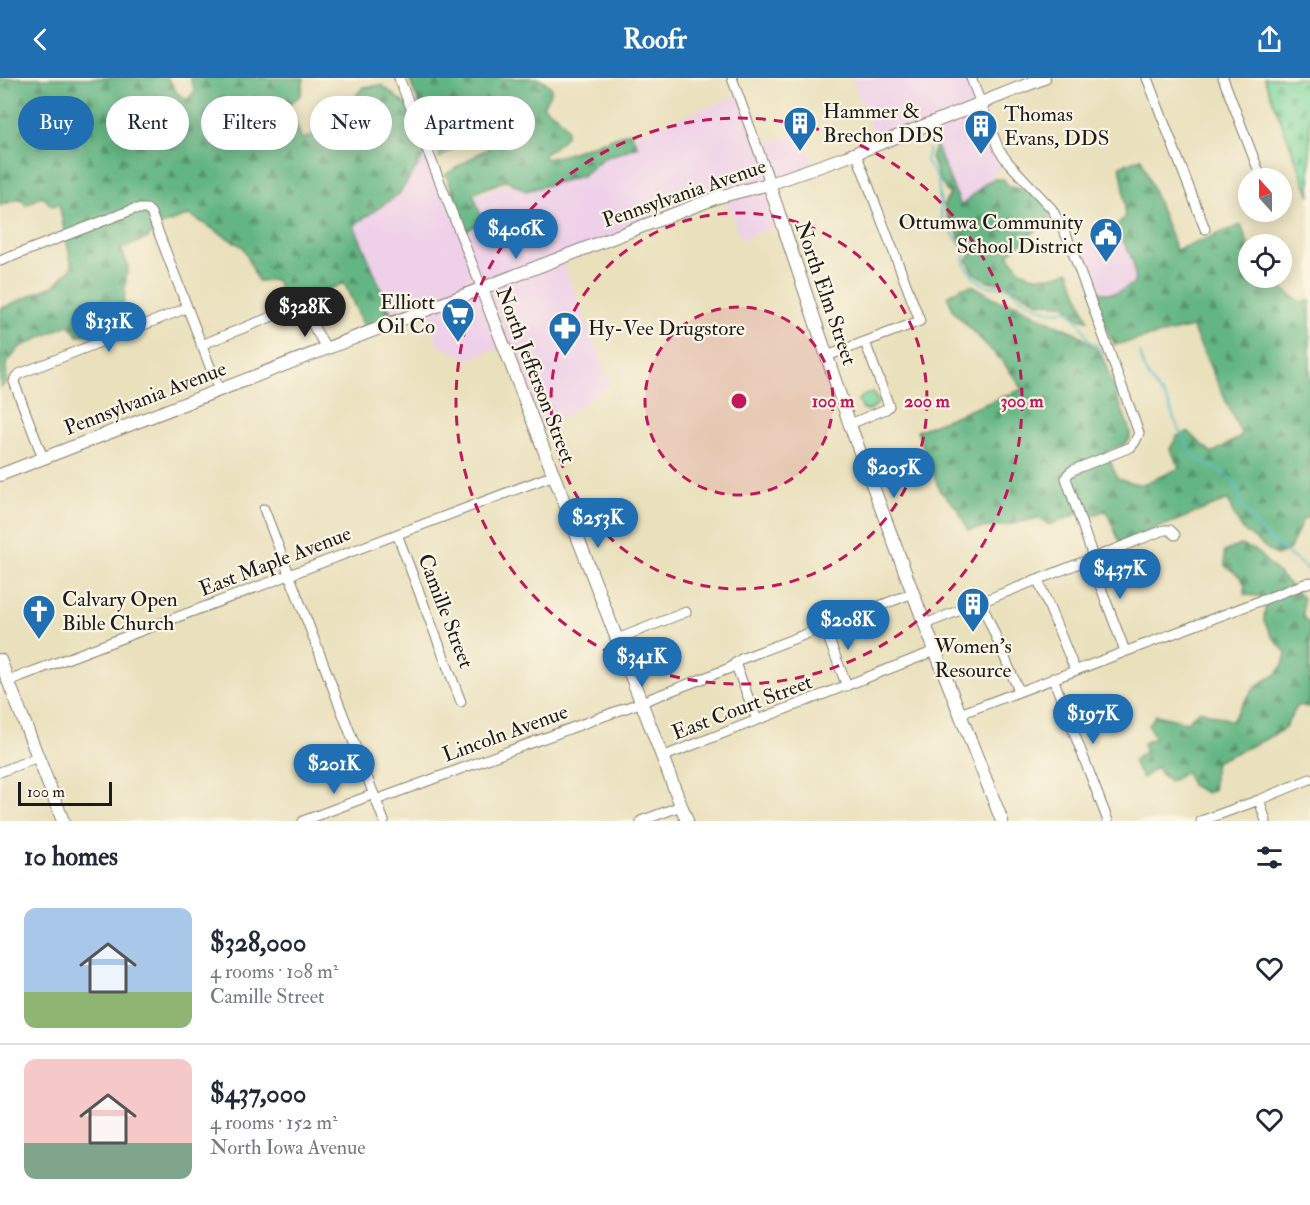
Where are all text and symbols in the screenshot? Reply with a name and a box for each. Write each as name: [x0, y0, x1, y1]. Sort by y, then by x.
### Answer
icon: back: [24, 23, 57, 56]
text: Roofr: [623, 23, 687, 56]
icon: share: [1253, 23, 1286, 56]
chip: Buy: [18, 96, 94, 150]
chip: Rent: [106, 96, 189, 150]
chip: Filters: [201, 96, 298, 150]
chip: New: [310, 96, 392, 150]
chip: Apartment: [404, 96, 535, 150]
place label: Hammer & Brechon DDS: [823, 98, 944, 149]
place label: Thomas Evans, DDS: [1004, 101, 1109, 152]
building icon: Hammer & Brechon DDS: [782, 105, 818, 152]
building icon: Thomas Evans, DDS: [963, 108, 999, 155]
street label: Pennsylvania Avenue: [599, 153, 770, 234]
north arrow: [1238, 168, 1292, 222]
map controls: [1238, 168, 1292, 288]
pin: $406K: [474, 209, 558, 260]
place label: Ottumwa Community School District: [898, 209, 1084, 260]
text: $406K: [488, 216, 544, 241]
public building icon: Ottumwa Community School District: [1088, 216, 1124, 263]
street label: North Elm Street: [788, 218, 863, 369]
button: locate: [1238, 234, 1292, 288]
street label: North Jefferson Street: [489, 283, 582, 468]
pin: $328K: [263, 287, 347, 338]
place label: Elliott Oil Co: [377, 289, 435, 340]
text: $328K: [279, 294, 331, 319]
supermarket icon: Elliott Oil Co: [440, 296, 476, 343]
pin: $131K: [67, 302, 151, 353]
text: $131K: [85, 309, 133, 334]
pharmacy icon: Hy-Vee Drugstore: [547, 310, 583, 357]
place label: Hy-Vee Drugstore: [588, 315, 745, 342]
street label: Pennsylvania Avenue: [60, 355, 230, 442]
text: 100 m: [812, 390, 855, 413]
text: 200 m: [904, 390, 951, 413]
text: 300 m: [1000, 390, 1045, 413]
centre of rings: [729, 391, 749, 411]
pin: $205K: [852, 448, 936, 499]
text: $205K: [867, 455, 921, 480]
pin: $253K: [556, 498, 640, 549]
text: $253K: [572, 505, 624, 530]
street label: East Maple Avenue: [195, 520, 355, 603]
pin: $437K: [1078, 549, 1162, 600]
street label: Camille Street: [411, 550, 480, 672]
text: $437K: [1094, 556, 1146, 581]
place label: Calvary Open Bible Church: [62, 586, 178, 637]
building icon: Women's Resource: [955, 586, 991, 633]
church icon: Calvary Open Bible Church: [21, 593, 57, 640]
pin: $208K: [806, 600, 890, 651]
text: $208K: [820, 607, 876, 632]
place label: Women's Resource: [933, 633, 1012, 684]
pin: $341K: [600, 637, 684, 688]
text: $341K: [617, 644, 667, 669]
street label: East Court Street: [668, 668, 816, 747]
pin: $197K: [1051, 694, 1135, 745]
street label: Lincoln Avenue: [439, 698, 572, 769]
text: $197K: [1067, 701, 1119, 726]
pin: $201K: [292, 744, 376, 795]
text: $201K: [308, 751, 360, 776]
scale bar: [18, 779, 112, 806]
text: 100 m: [27, 782, 65, 802]
text: 10 homes: [24, 841, 118, 873]
icon: filters: [1253, 841, 1286, 874]
text: $328,000: [210, 927, 306, 959]
icon: home: [72, 932, 144, 1004]
icon: heart: [1253, 952, 1286, 985]
text: 4 rooms · 108 m²: [210, 959, 338, 984]
text: Camille Street: [210, 984, 325, 1009]
text: $437,000: [210, 1078, 306, 1110]
icon: home: [72, 1083, 144, 1155]
icon: heart: [1253, 1103, 1286, 1136]
text: 4 rooms · 152 m²: [210, 1110, 338, 1135]
text: North Iowa Avenue: [210, 1135, 366, 1160]

